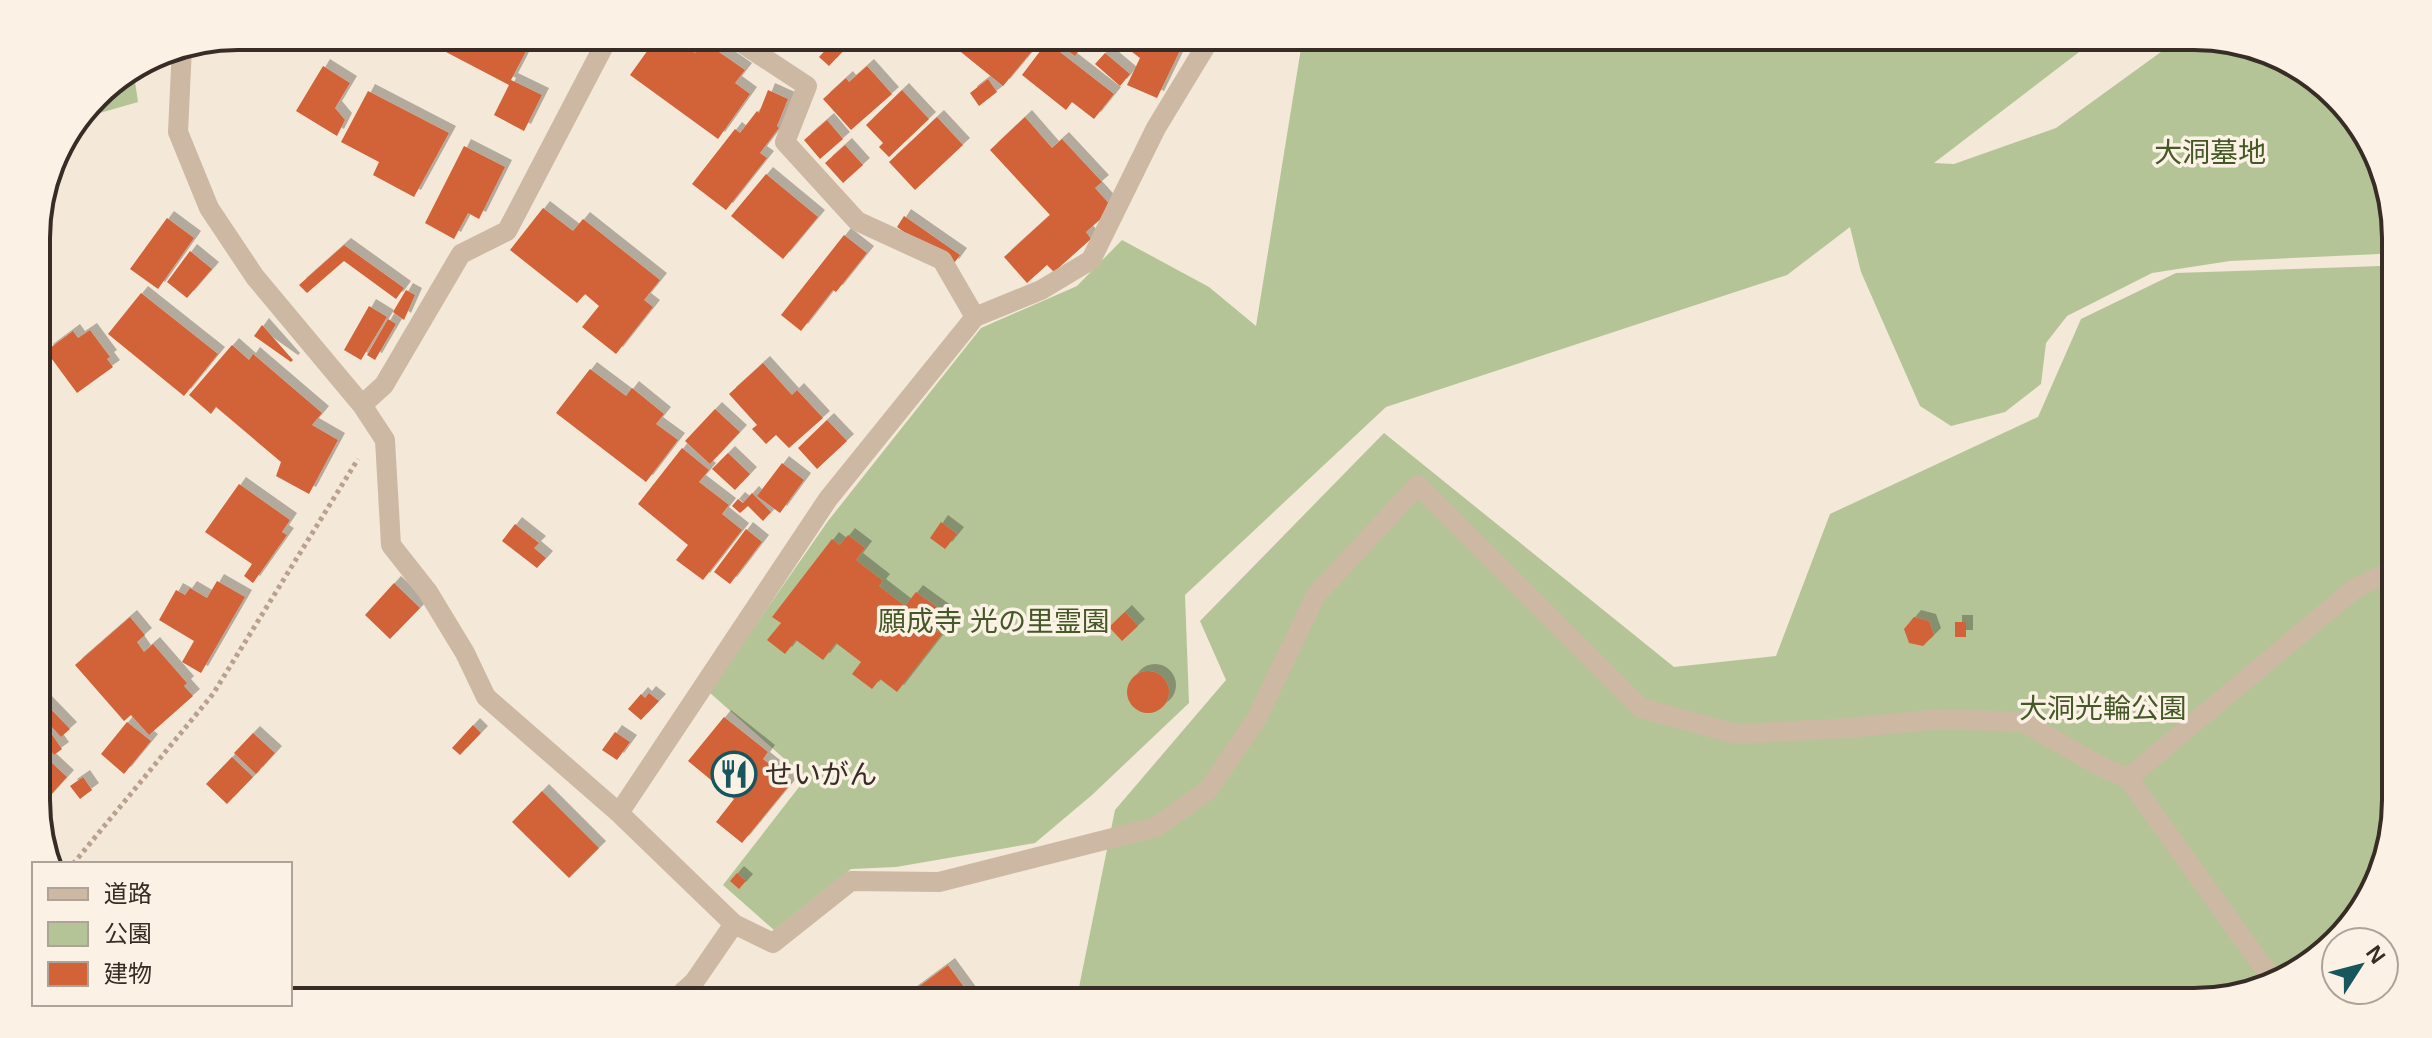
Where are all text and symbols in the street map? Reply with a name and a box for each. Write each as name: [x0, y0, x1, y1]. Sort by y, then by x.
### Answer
park label: 大洞墓地: [2154, 137, 2266, 168]
park label: 願成寺 光の里霊園: [878, 606, 1110, 637]
park label: 大洞光輪公園: [2019, 693, 2187, 724]
restaurant icon: せいがん: [710, 750, 758, 798]
place label: せいがん: [765, 759, 877, 790]
legend: [32, 862, 292, 1006]
text: 道路: [104, 880, 152, 907]
text: 公園: [104, 920, 152, 947]
north arrow: [2320, 926, 2400, 1006]
text: N: [2361, 941, 2391, 968]
text: 建物: [104, 960, 152, 987]

